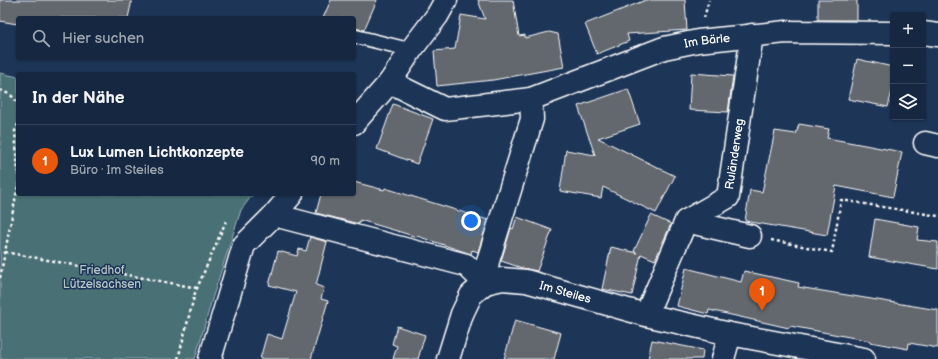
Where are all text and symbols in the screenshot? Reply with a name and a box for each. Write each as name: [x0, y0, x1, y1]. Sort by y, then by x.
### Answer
map controls: [890, 12, 926, 120]
button: +: [890, 12, 926, 48]
search box: [16, 16, 356, 60]
icon: search: [30, 27, 52, 49]
text: Hier suchen: [62, 29, 144, 48]
street label: Im Bärle: [683, 31, 731, 52]
button: −: [890, 48, 926, 84]
button: layers: [890, 84, 926, 120]
text: In der Nähe: [32, 88, 125, 108]
street label: Ruländerweg: [722, 117, 748, 191]
text: Lux Lumen Lichtkonzepte: [70, 143, 244, 162]
text: 1: [42, 153, 48, 169]
text: 90 m: [311, 153, 340, 169]
text: Büro · Im Steiles: [70, 162, 164, 178]
your location: [461, 211, 481, 231]
park label: Friedhof Lützelsachsen: [63, 263, 141, 292]
street label: Im Steiles: [538, 278, 593, 307]
pin: 1: [749, 278, 775, 311]

